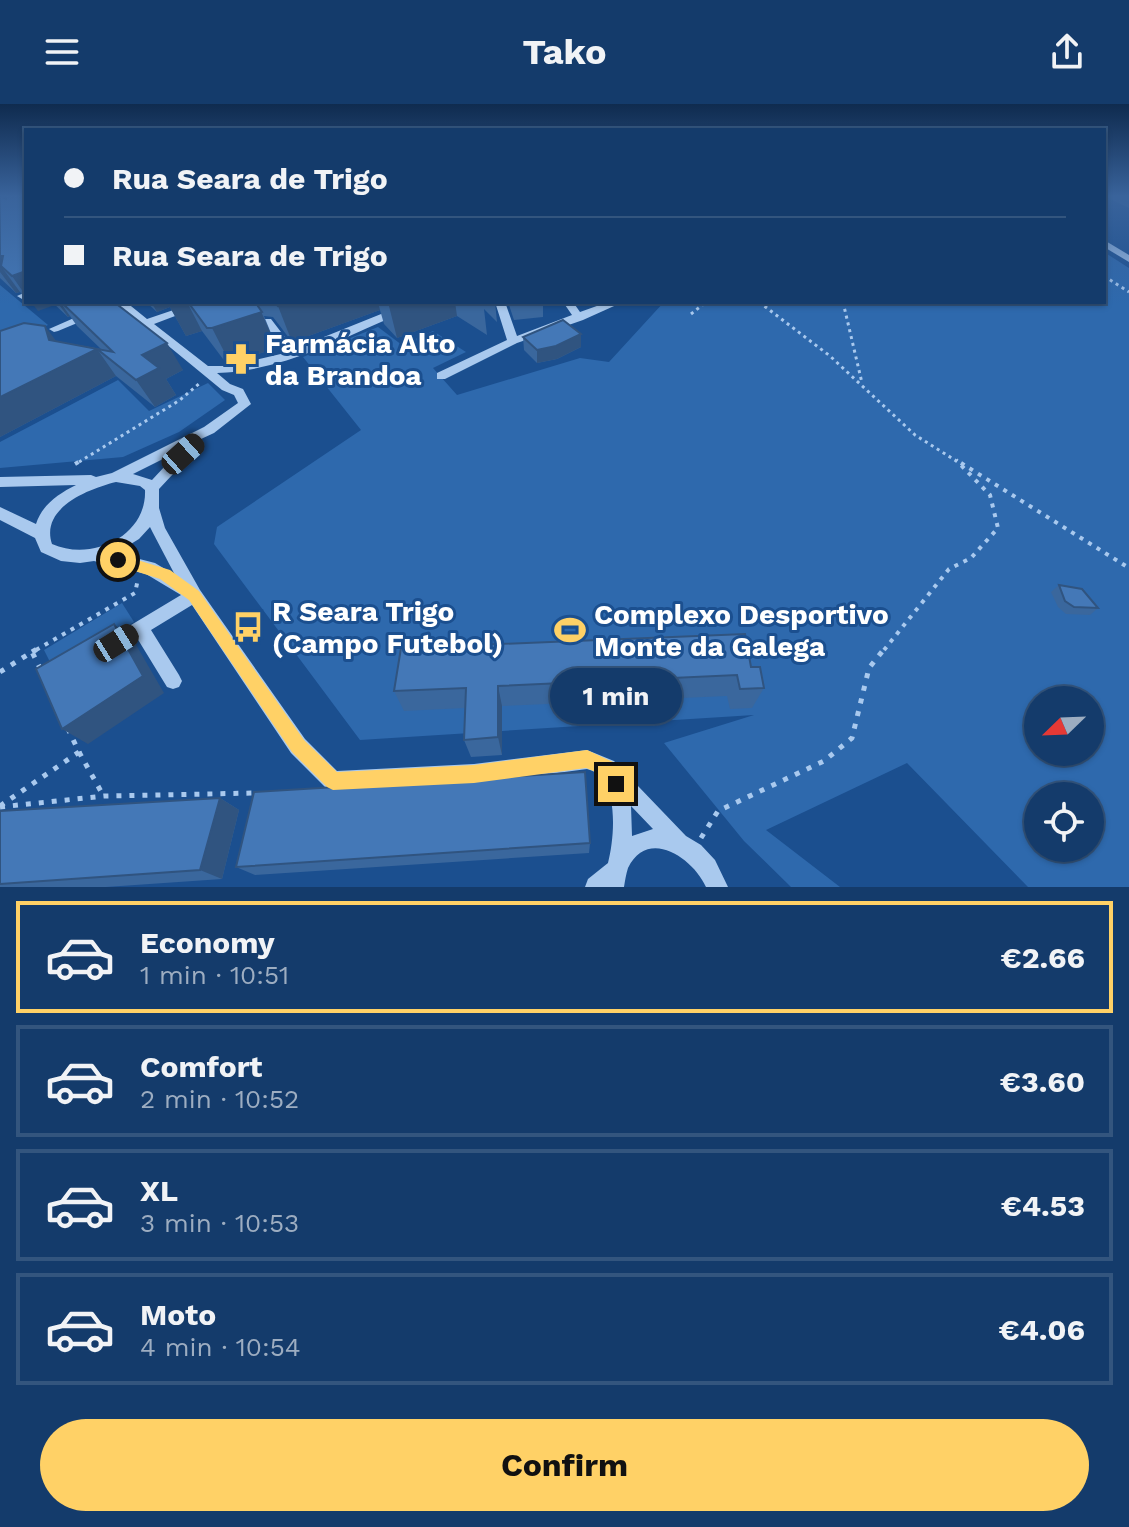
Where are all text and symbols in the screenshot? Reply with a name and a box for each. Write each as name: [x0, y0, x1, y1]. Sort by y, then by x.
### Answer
icon: menu: [40, 30, 84, 74]
icon: share: [1045, 30, 1089, 74]
text: Tako: [522, 31, 607, 73]
text: Rua Seara de Trigo: [112, 161, 388, 196]
text: Rua Seara de Trigo: [112, 238, 388, 273]
place label: Farmácia Alto da Brandoa: [265, 327, 456, 392]
pharmacy icon: Farmácia Alto da Brandoa: [224, 342, 258, 376]
car: [157, 429, 209, 479]
route start: [100, 542, 136, 578]
place label: R Seara Trigo (Campo Futebol): [272, 595, 503, 660]
place label: Complexo Desportivo Monte da Galega: [594, 598, 889, 663]
bus stop icon: R Seara Trigo (Campo Futebol): [231, 610, 265, 644]
sports icon: Complexo Desportivo Monte da Galega: [553, 613, 587, 647]
car: [89, 620, 143, 666]
callout: 1 min: [550, 668, 682, 724]
text: 1 min: [583, 681, 649, 711]
north arrow: [1024, 686, 1104, 766]
map controls: [1024, 686, 1104, 862]
route end: [598, 766, 634, 802]
button: locate: [1024, 782, 1104, 862]
icon: car: [44, 921, 116, 993]
text: Economy: [140, 925, 275, 960]
text: €2.66: [1001, 940, 1085, 975]
text: 1 min · 10:51: [140, 960, 289, 990]
icon: car: [44, 1045, 116, 1117]
text: Comfort: [140, 1049, 262, 1084]
text: €3.60: [1000, 1064, 1085, 1099]
text: 2 min · 10:52: [140, 1084, 299, 1114]
icon: car: [44, 1169, 116, 1241]
text: XL: [140, 1173, 178, 1208]
text: €4.53: [1001, 1188, 1085, 1223]
text: 3 min · 10:53: [140, 1208, 299, 1238]
icon: car: [44, 1293, 116, 1365]
text: Moto: [140, 1297, 216, 1332]
text: €4.06: [998, 1312, 1085, 1347]
text: 4 min · 10:54: [140, 1332, 301, 1362]
button: Confirm: [40, 1419, 1089, 1511]

